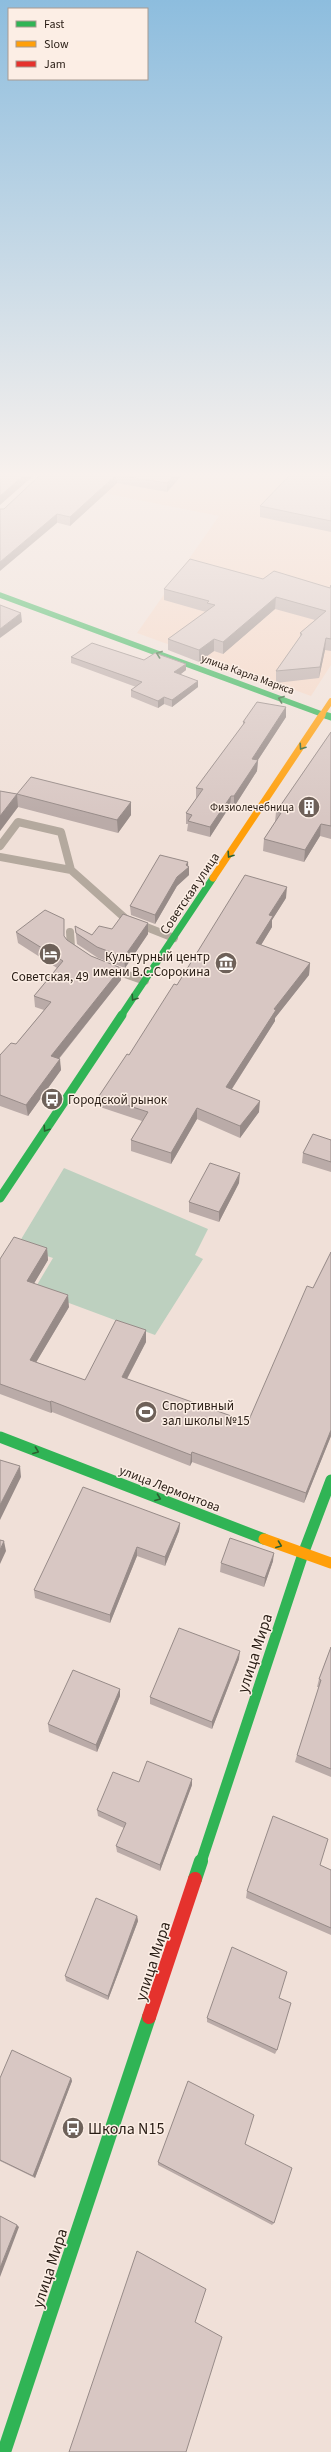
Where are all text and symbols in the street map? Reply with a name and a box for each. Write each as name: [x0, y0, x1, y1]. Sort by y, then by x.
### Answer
legend: [8, 8, 148, 80]
text: Fast: [44, 16, 64, 33]
text: Slow: [44, 36, 69, 53]
text: Jam: [44, 56, 66, 73]
one-way arrow: [156, 650, 163, 658]
street label: улица Карла Маркса: [199, 651, 296, 698]
one-way arrow: [278, 695, 285, 703]
one-way arrow: [300, 742, 307, 749]
building icon: Физиолечебница: [296, 794, 322, 820]
place label: Физиолечебница: [210, 800, 294, 815]
street label: Советская улица: [156, 849, 224, 938]
one-way arrow: [228, 850, 235, 857]
hotel icon: Советская, 49: [37, 941, 63, 967]
place label: Культурный центр имени В.С.Сорокина: [93, 948, 210, 981]
museum icon: Культурный центр имени В.С.Сорокина: [213, 950, 239, 976]
place label: Советская, 49: [11, 968, 89, 986]
one-way arrow: [132, 993, 139, 1000]
bus stop icon: Городской рынок: [39, 1086, 65, 1112]
place label: Городской рынок: [68, 1091, 168, 1109]
one-way arrow: [43, 1125, 51, 1132]
place label: Спортивный зал школы №15: [162, 1397, 250, 1430]
sports icon: Спортивный зал школы №15: [133, 1399, 159, 1425]
one-way arrow: [33, 1446, 40, 1454]
street label: улица Лермонтова: [116, 1461, 223, 1517]
one-way arrow: [154, 1493, 161, 1501]
one-way arrow: [275, 1540, 282, 1548]
street label: улица Мира: [232, 1611, 278, 1696]
street label: улица Мира: [130, 1919, 176, 2004]
bus stop icon: Школа N15: [60, 2115, 86, 2141]
place label: Школа N15: [88, 2118, 164, 2140]
street label: улица Мира: [27, 2226, 73, 2311]

